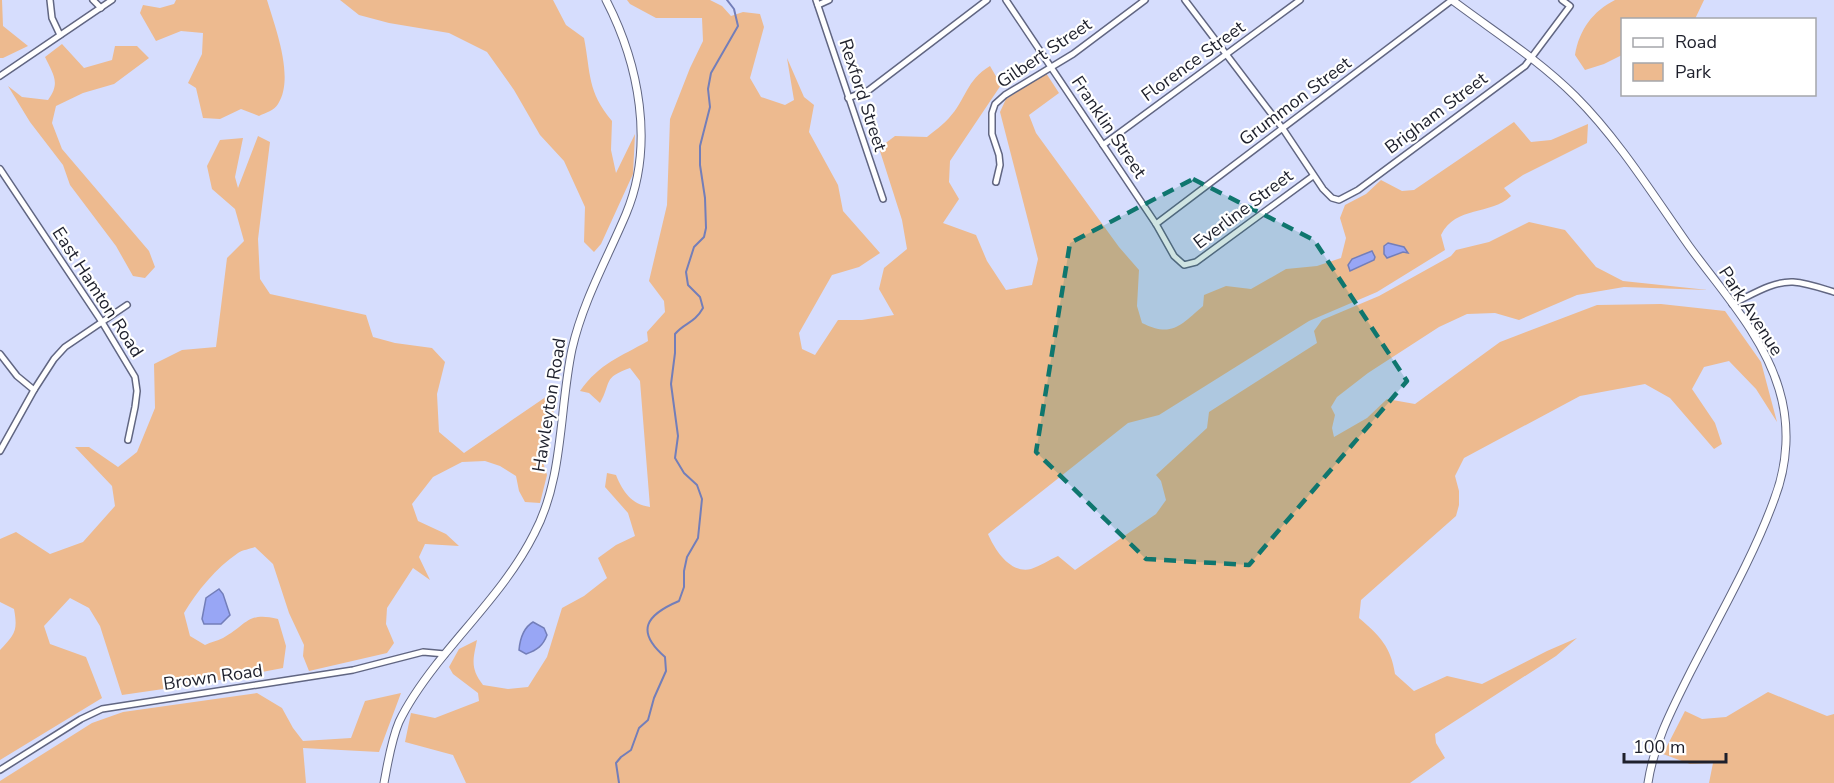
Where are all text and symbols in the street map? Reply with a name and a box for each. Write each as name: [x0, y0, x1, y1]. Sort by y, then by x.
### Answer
street label: Gilbert Street: [992, 12, 1097, 94]
street label: Florence Street: [1136, 15, 1250, 107]
legend: [1621, 18, 1816, 96]
text: Road: [1675, 30, 1717, 54]
street label: Rexford Street: [833, 36, 893, 155]
street label: Grummon Street: [1234, 51, 1356, 151]
text: Park: [1675, 60, 1712, 84]
street label: Brigham Street: [1380, 66, 1493, 159]
street label: Franklin Street: [1066, 71, 1152, 183]
street label: Everline Street: [1188, 163, 1298, 254]
street label: East Hamton Road: [47, 222, 149, 362]
street label: Park Avenue: [1713, 262, 1789, 360]
street label: Hawleyton Road: [527, 336, 571, 474]
street label: Brown Road: [162, 658, 264, 696]
scale bar: [1624, 726, 1726, 764]
text: 100 m: [1633, 735, 1685, 759]

